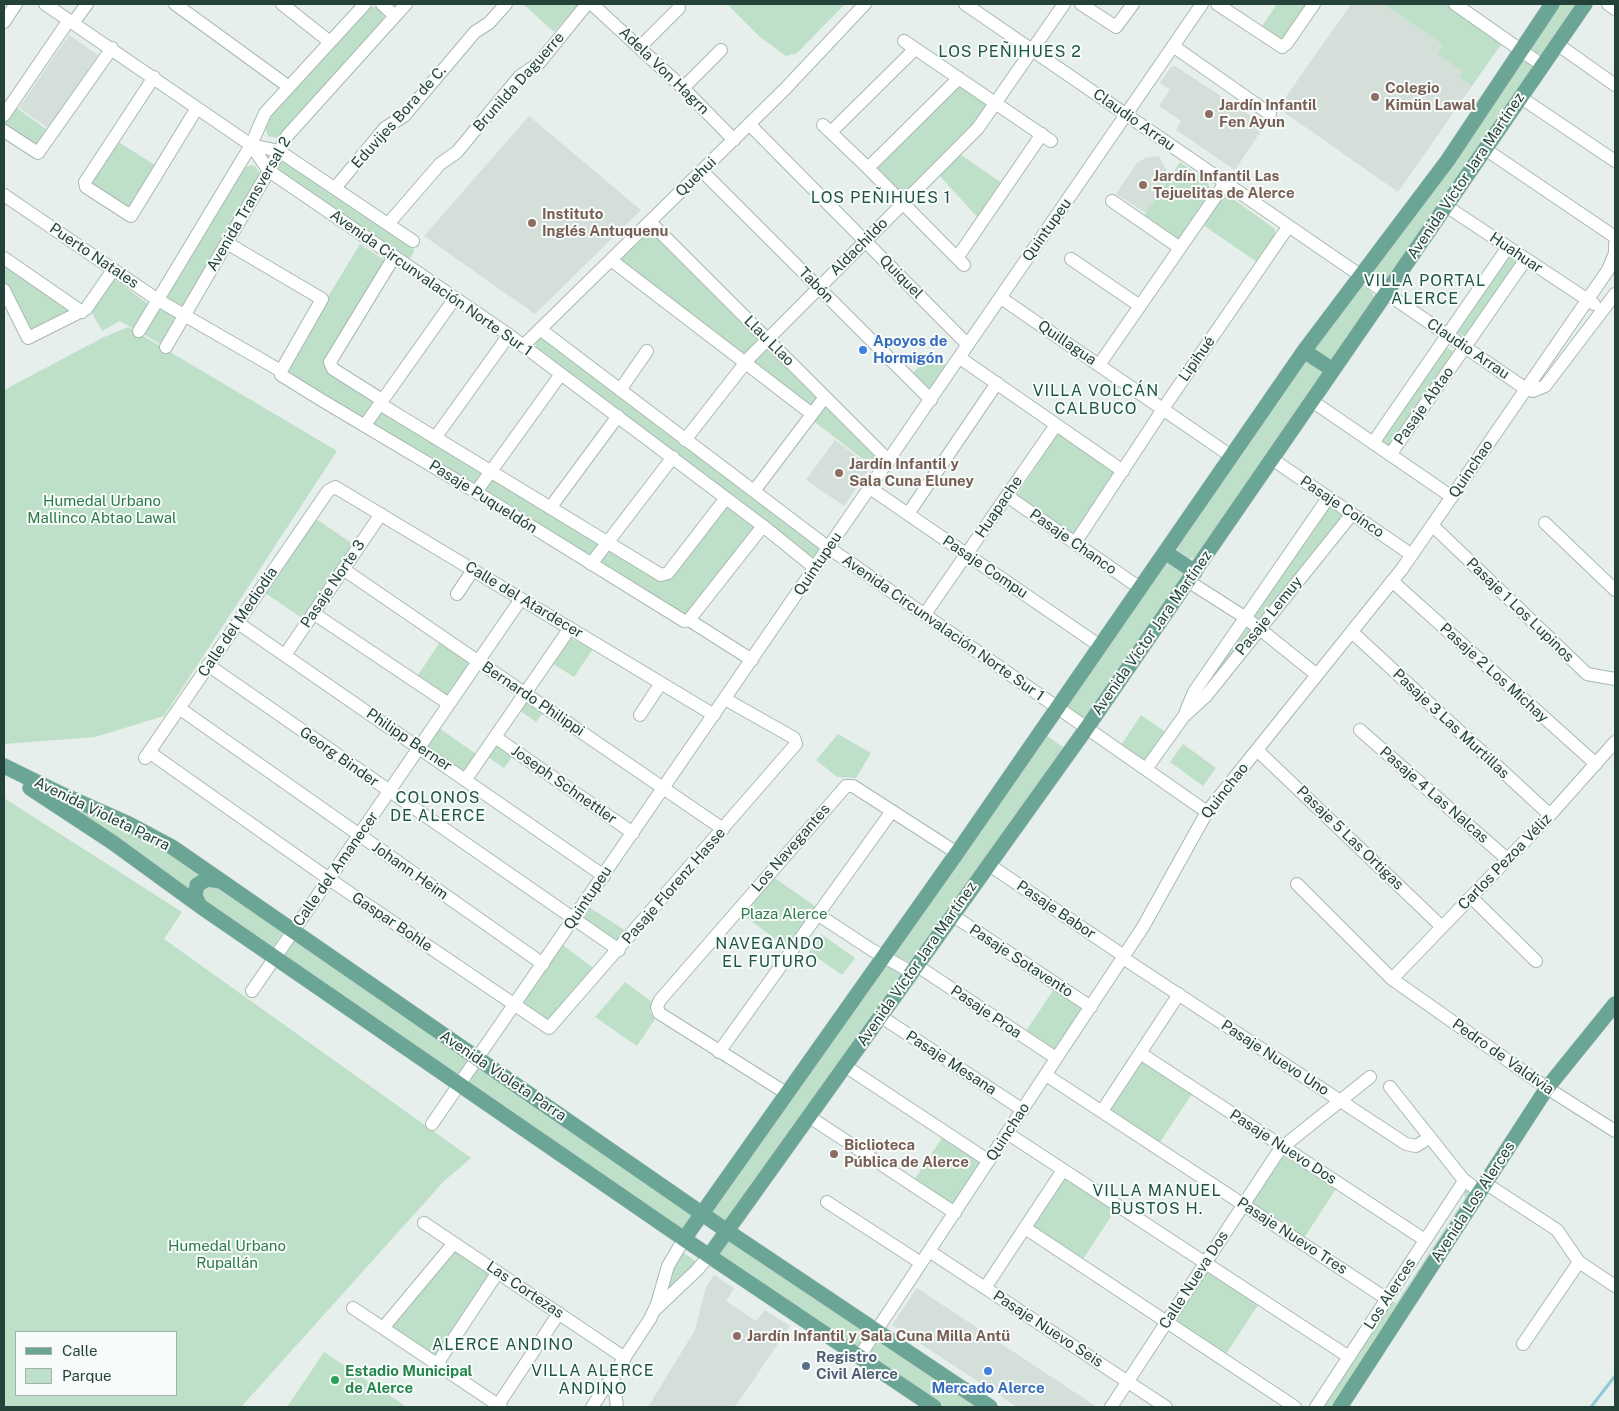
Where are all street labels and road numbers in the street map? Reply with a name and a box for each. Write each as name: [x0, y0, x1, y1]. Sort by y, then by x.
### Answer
street label: Adela Von Hagrn: [615, 24, 713, 118]
street label: Brunilda Daguerre: [470, 29, 568, 135]
street label: Eduvijes Bora de C.: [348, 62, 450, 172]
street label: Claudio Arrau: [1090, 85, 1178, 155]
street label: Avenida Víctor Jara Martínez: [1404, 89, 1528, 263]
street label: Avenida Transversal 2: [203, 134, 295, 274]
street label: Quehui: [672, 153, 720, 201]
street label: Quintupeu: [1019, 195, 1075, 265]
street label: Avenida Circunvalación Norte Sur 1: [326, 206, 536, 360]
street label: Aldachildo: [826, 214, 892, 280]
street label: Puerto Natales: [46, 220, 142, 292]
street label: Huahuar: [1486, 229, 1546, 277]
street label: Quiquel: [875, 251, 927, 303]
street label: Tabón: [795, 264, 837, 306]
street label: Llau Llao: [740, 312, 798, 370]
street label: Claudio Arrau: [1423, 315, 1513, 383]
street label: Quillagua: [1034, 317, 1100, 369]
street label: Lipihué: [1175, 333, 1219, 385]
street label: Pasaje Abtao: [1390, 363, 1458, 449]
street label: Quinchao: [1445, 437, 1497, 501]
street label: Pasaje Puqueldón: [426, 456, 540, 538]
street label: Pasaje Coínco: [1297, 472, 1387, 542]
street label: Huapache: [972, 473, 1026, 541]
street label: Pasaje Chanco: [1026, 505, 1120, 579]
street label: Quintupeu: [790, 529, 846, 599]
street label: Pasaje Compu: [939, 532, 1031, 602]
street label: Pasaje Norte 3: [297, 537, 369, 631]
street label: Avenida Víctor Jara Martínez: [1088, 547, 1216, 719]
street label: Avenida Circunvalación Norte Sur 1: [838, 551, 1048, 705]
street label: Pasaje 1 Los Lupinos: [1463, 554, 1577, 666]
street label: Calle del Atardecer: [462, 558, 586, 642]
street label: Calle del Mediodía: [195, 564, 281, 680]
street label: Pasaje Lemuy: [1232, 573, 1306, 659]
street label: Pasaje 2 Los Michay: [1436, 619, 1552, 727]
street label: Bernardo Philippi: [478, 658, 588, 740]
street label: Pasaje 3 Las Murtillas: [1389, 665, 1513, 783]
street label: Philipp Berner: [363, 705, 455, 775]
street label: Georg Binder: [296, 723, 382, 791]
street label: Joseph Schnettler: [508, 742, 620, 828]
street label: Pasaje 4 Las Nalcas: [1376, 743, 1492, 847]
street label: Quinchao: [1198, 759, 1252, 823]
street label: Avenida Violeta Parra: [31, 773, 173, 855]
street label: Pasaje 5 Las Ortigas: [1293, 782, 1407, 894]
street label: Los Navegantes: [748, 800, 834, 896]
street label: Calle del Amanecer: [290, 808, 382, 930]
street label: Carlos Pezoa Véliz: [1455, 810, 1555, 914]
street label: Pasaje Florenz Hasse: [619, 824, 729, 948]
street label: Johann Heim: [368, 838, 452, 904]
street label: Quintupeu: [560, 863, 616, 933]
street label: Pasaje Babor: [1013, 877, 1099, 943]
street label: Avenida Víctor Jara Martínez: [853, 878, 981, 1050]
street label: Gaspar Bohle: [348, 888, 436, 956]
street label: Pasaje Sotavento: [966, 921, 1076, 1001]
street label: Pasaje Proa: [947, 982, 1025, 1042]
street label: Pedro de Valdivia: [1449, 1015, 1557, 1099]
street label: Pasaje Nuevo Uno: [1218, 1016, 1332, 1100]
street label: Avenida Violeta Parra: [436, 1027, 570, 1125]
street label: Pasaje Mesana: [902, 1027, 1000, 1099]
street label: Quinchao: [982, 1099, 1034, 1165]
street label: Pasaje Nuevo Dos: [1226, 1106, 1340, 1188]
street label: Avenida Los Alerces: [1427, 1138, 1519, 1266]
street label: Pasaje Nuevo Tres: [1234, 1194, 1350, 1278]
street label: Calle Nueva Dos: [1156, 1228, 1232, 1332]
street label: Los Alerces: [1360, 1255, 1420, 1333]
street label: Las Cortezas: [483, 1258, 567, 1322]
street label: Pasaje Nuevo Seis: [990, 1287, 1106, 1371]

